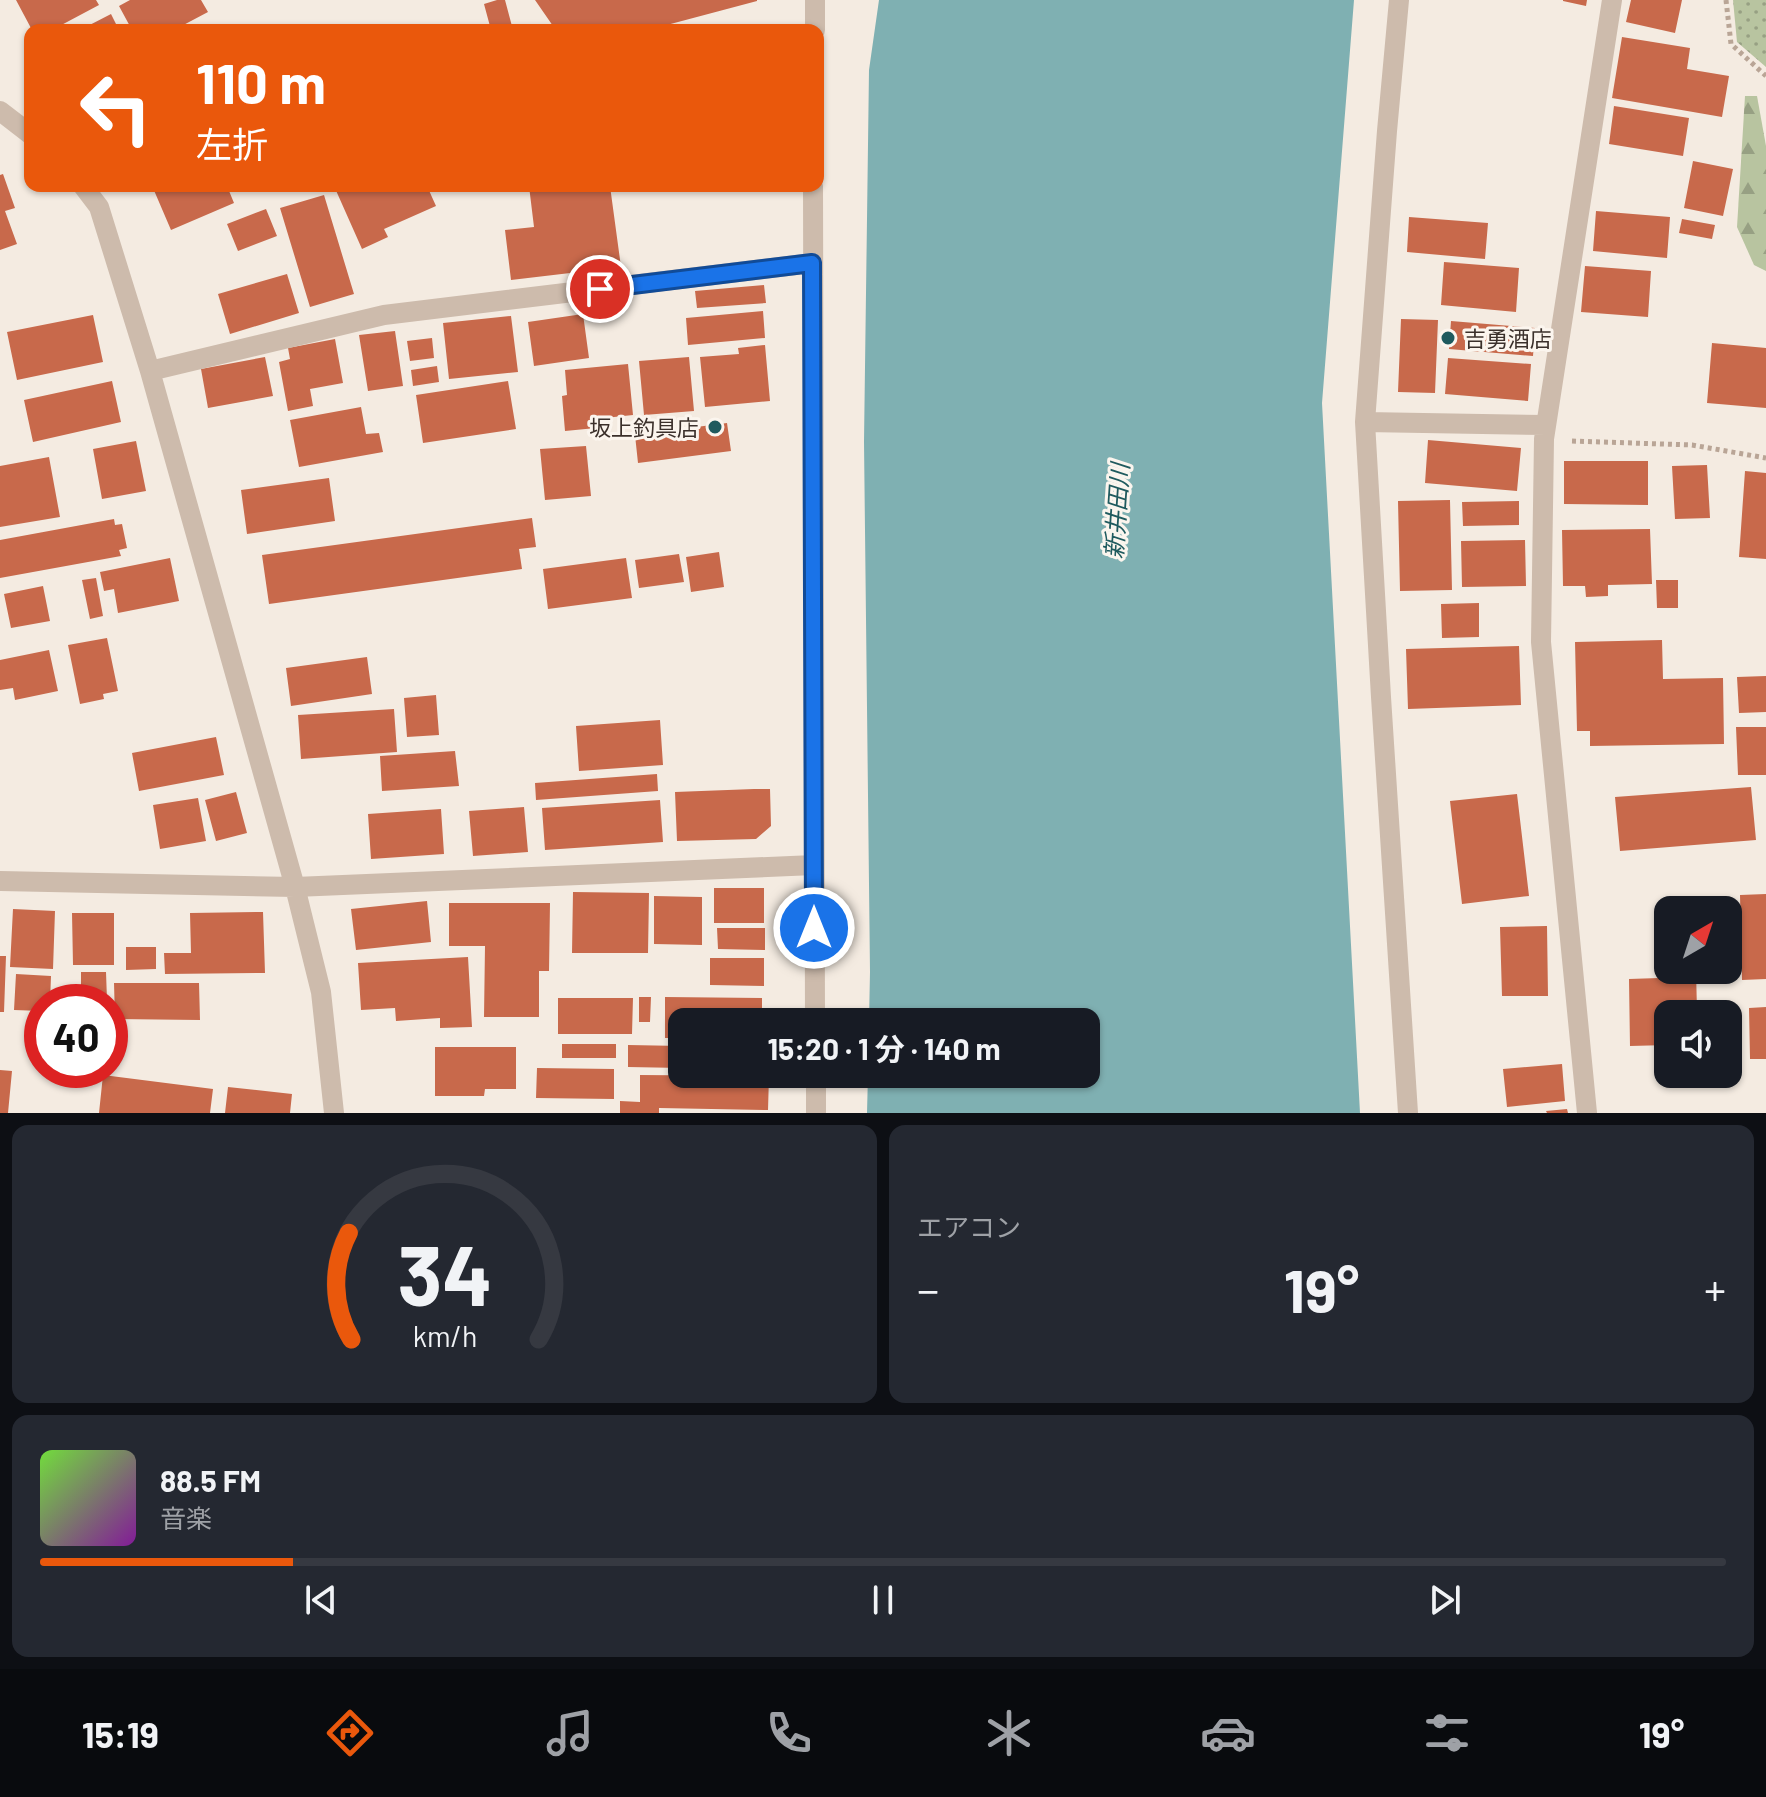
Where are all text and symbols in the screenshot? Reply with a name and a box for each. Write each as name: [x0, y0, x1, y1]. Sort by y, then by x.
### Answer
text: 110 m: [196, 48, 326, 115]
icon: left: [64, 56, 168, 160]
text: 左折: [196, 122, 268, 165]
pin: [566, 255, 634, 323]
icon: arrive: [578, 267, 622, 311]
place label: 吉勇酒店: [1464, 325, 1552, 351]
marker: 吉勇酒店: [1439, 329, 1457, 347]
place label: 坂上釣具店: [589, 414, 699, 440]
marker: 坂上釣具店: [706, 418, 724, 436]
water label: 新井田川: [1098, 459, 1134, 560]
position arrow: [772, 886, 856, 970]
north arrow: [1654, 896, 1742, 984]
map controls: [1654, 896, 1742, 1088]
speed limit sign: 40: [24, 984, 128, 1088]
button: sound: [1654, 1000, 1742, 1088]
text: 15:20 · 1 分 · 140 m: [767, 1030, 1001, 1066]
text: エアコン: [917, 1211, 1021, 1242]
text: 34: [397, 1223, 492, 1323]
text: 19°: [1284, 1253, 1359, 1325]
text: −: [917, 1262, 939, 1315]
text: +: [1704, 1262, 1726, 1315]
text: km/h: [412, 1318, 477, 1353]
text: 88.5 FM: [160, 1462, 261, 1498]
text: 音楽: [160, 1502, 212, 1533]
icon: previous: [299, 1578, 343, 1622]
icon: pause: [861, 1578, 905, 1622]
icon: next: [1423, 1578, 1467, 1622]
icon: directions: [322, 1705, 378, 1761]
icon: music: [542, 1705, 598, 1761]
icon: phone: [761, 1705, 817, 1761]
icon: climate: [981, 1705, 1037, 1761]
icon: car: [1200, 1705, 1256, 1761]
icon: filters: [1419, 1705, 1475, 1761]
text: 15:19: [82, 1712, 159, 1755]
text: 19°: [1639, 1712, 1684, 1755]

